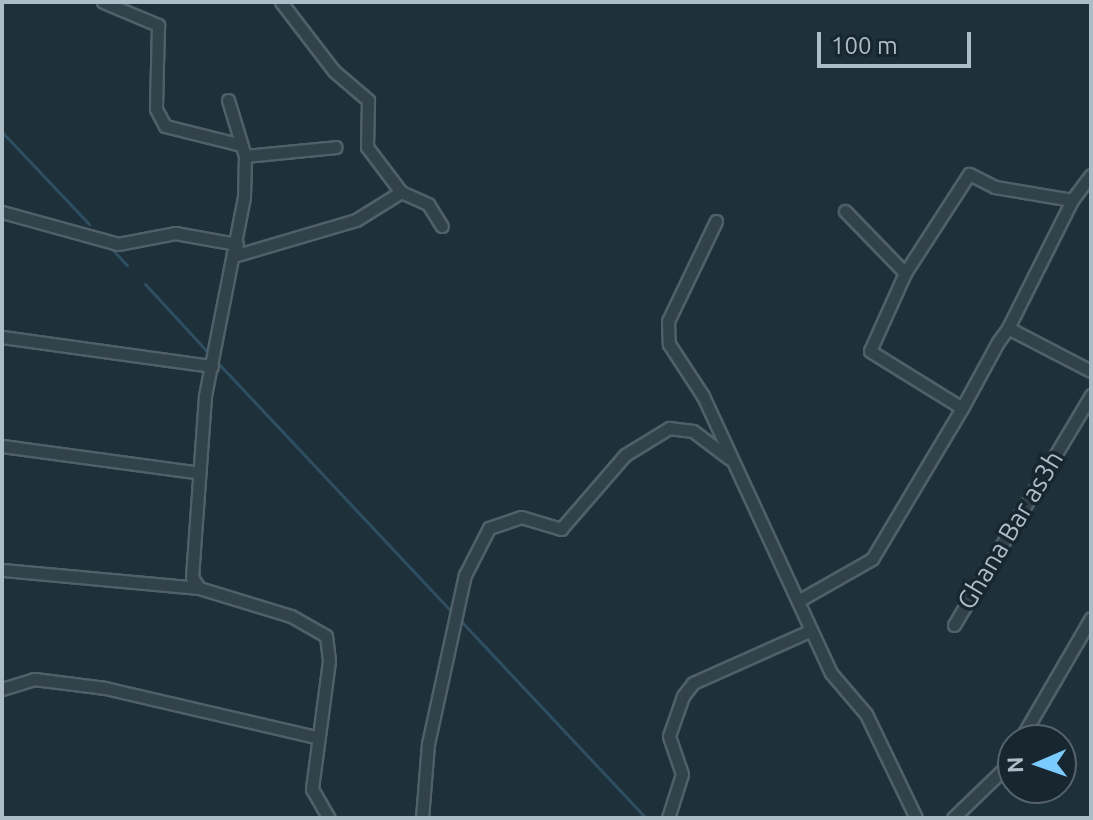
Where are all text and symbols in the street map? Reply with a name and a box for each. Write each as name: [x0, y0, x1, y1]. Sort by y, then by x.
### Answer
scale bar: [821, 16, 975, 66]
text: 100 m: [831, 32, 898, 59]
street label: Ghana Bar as3h: [950, 445, 1070, 615]
north arrow: [997, 724, 1077, 804]
text: N: [1002, 756, 1027, 773]

